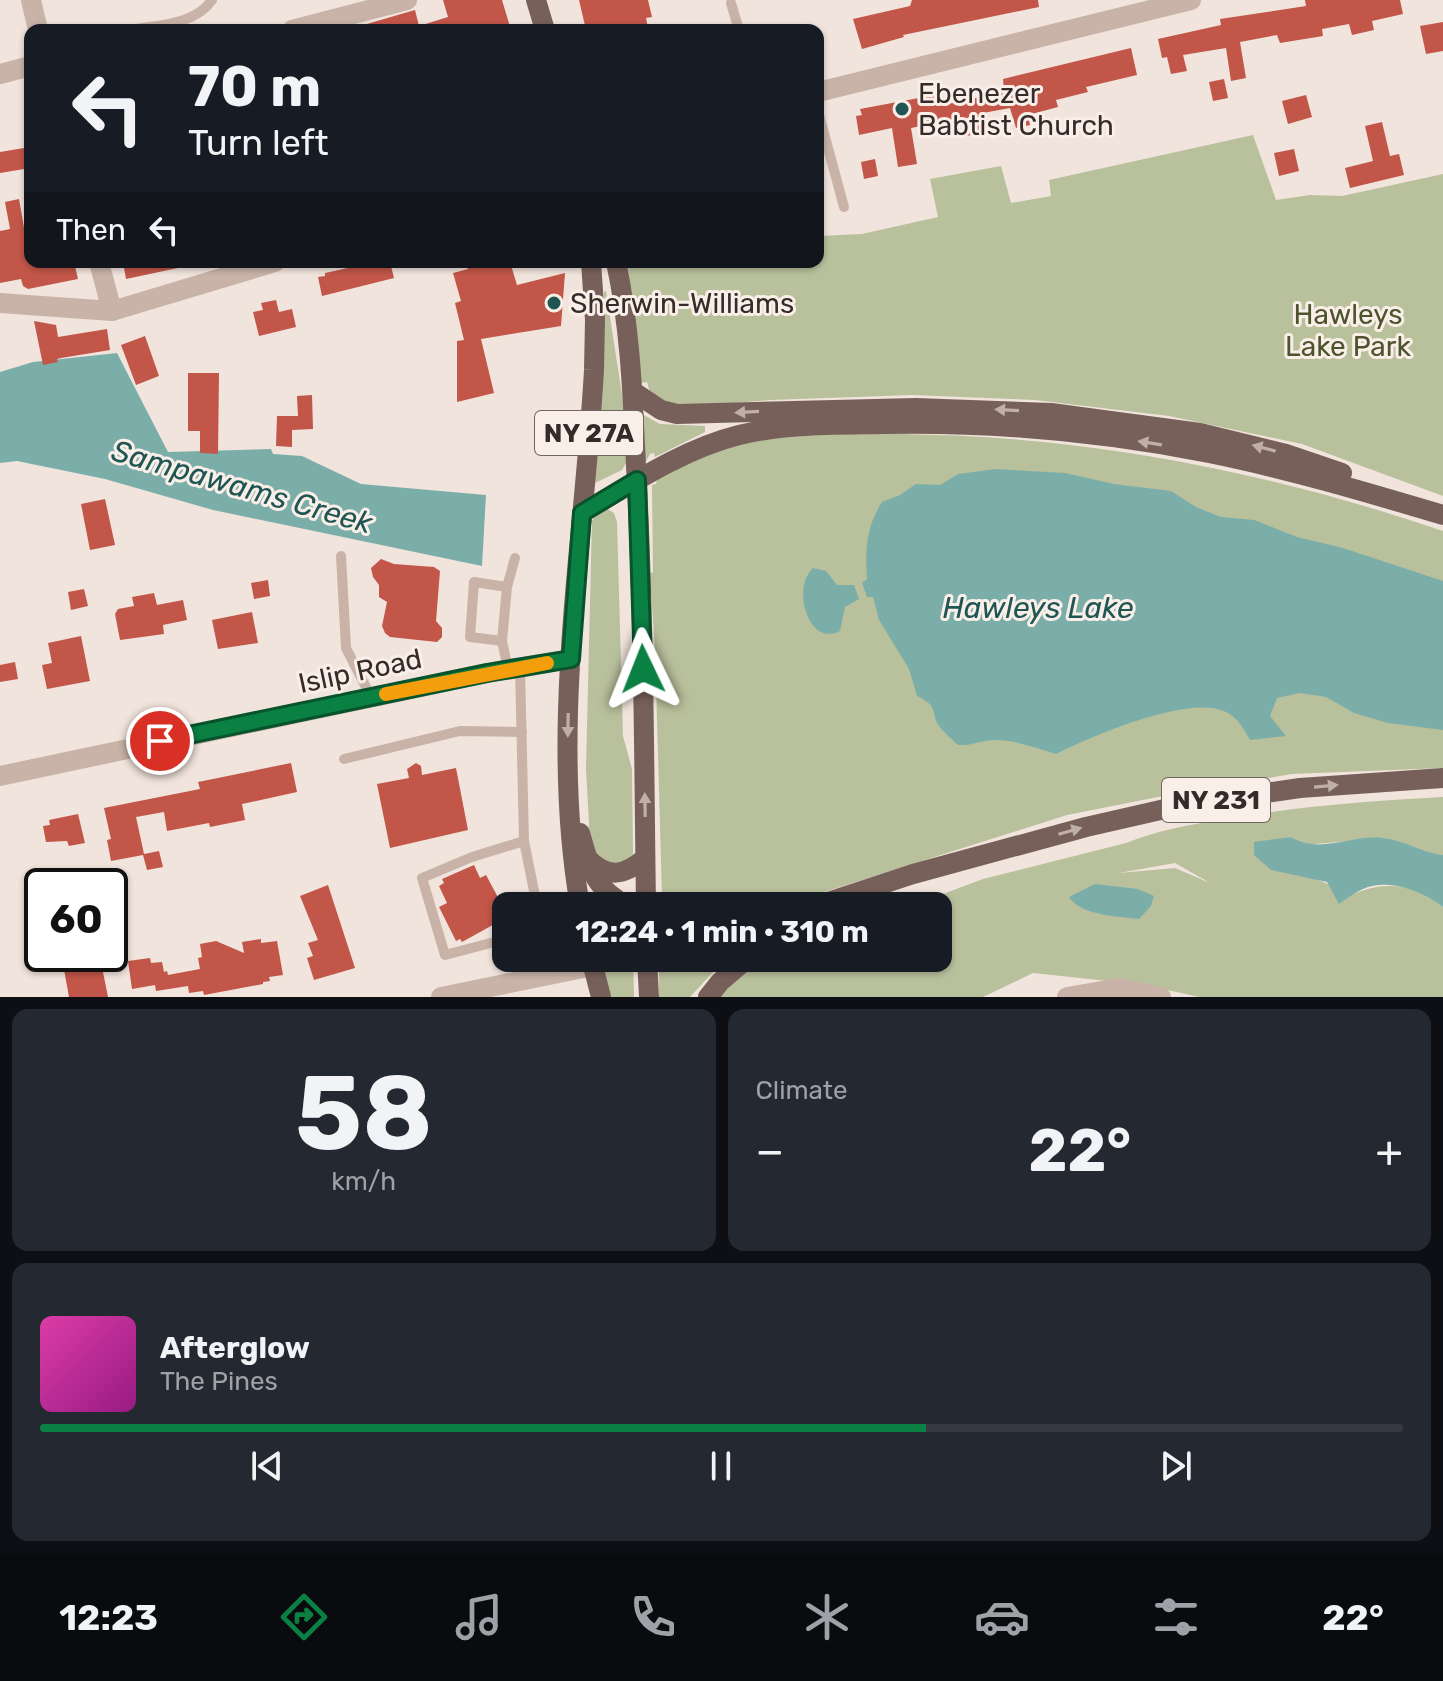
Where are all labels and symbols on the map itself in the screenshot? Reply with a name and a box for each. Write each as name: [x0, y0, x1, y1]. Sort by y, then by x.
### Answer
place label: Ebenezer Babtist Church: [918, 77, 1114, 142]
marker: Ebenezer Babtist Church: [893, 100, 911, 118]
place label: Sherwin-Williams: [570, 287, 794, 320]
marker: Sherwin-Williams: [545, 294, 563, 312]
park label: Hawleys Lake Park: [1285, 298, 1411, 363]
one-way arrow: [994, 403, 1019, 416]
one-way arrow: [734, 406, 759, 419]
road number: NY 27A: [535, 411, 643, 455]
water label: Sampawams Creek: [107, 433, 377, 542]
one-way arrow: [1137, 436, 1162, 449]
one-way arrow: [1251, 442, 1276, 454]
water label: Hawleys Lake: [942, 590, 1134, 626]
position arrow: [601, 627, 685, 711]
street label: Islip Road: [295, 642, 425, 700]
pin: [126, 707, 194, 775]
one-way arrow: [562, 713, 574, 738]
road number: NY 231: [1162, 778, 1270, 822]
one-way arrow: [1314, 779, 1339, 792]
one-way arrow: [639, 792, 651, 817]
one-way arrow: [1058, 825, 1083, 837]
speed limit sign: 60: [24, 868, 128, 972]

